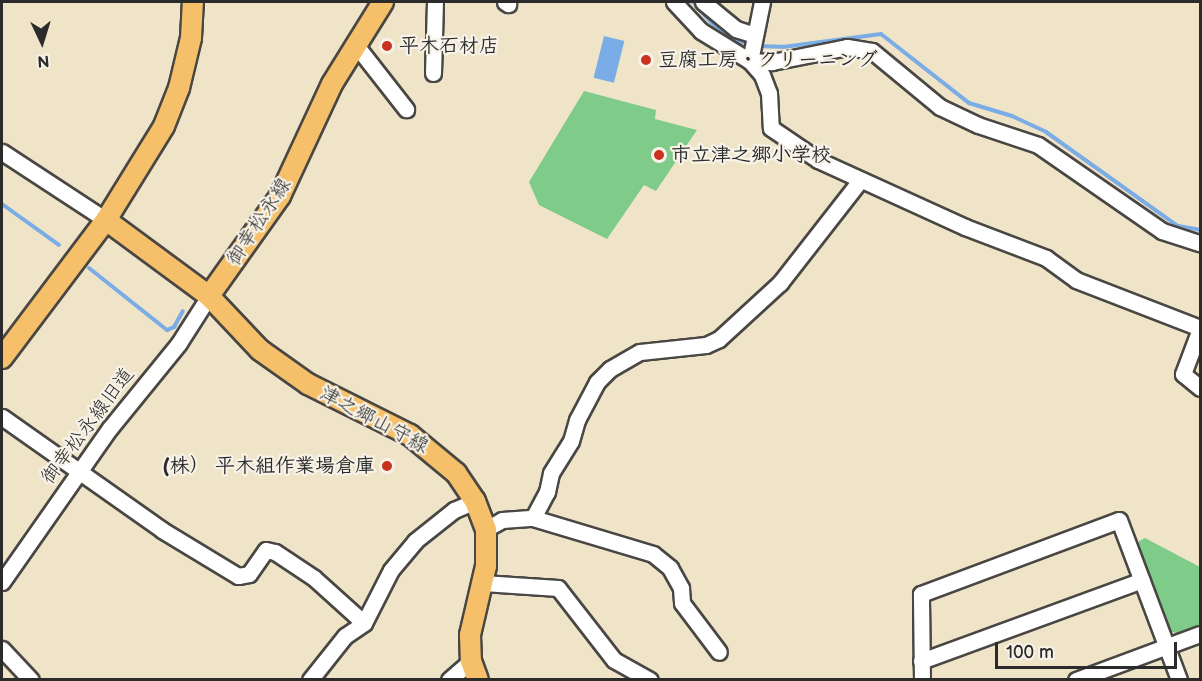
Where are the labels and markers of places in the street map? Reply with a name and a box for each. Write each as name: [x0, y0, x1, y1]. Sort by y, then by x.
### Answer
place label: 平木石材店: [399, 34, 499, 58]
marker: 平木石材店: [380, 39, 394, 53]
place label: 豆腐工房・クリーニング: [658, 48, 878, 72]
marker: 豆腐工房・クリーニング: [639, 53, 653, 67]
place label: 市立津之郷小学校: [671, 143, 831, 167]
marker: 市立津之郷小学校: [652, 148, 666, 162]
place label: (株） 平木組作業場倉庫: [162, 454, 375, 478]
marker: (株） 平木組作業場倉庫: [380, 459, 394, 473]

